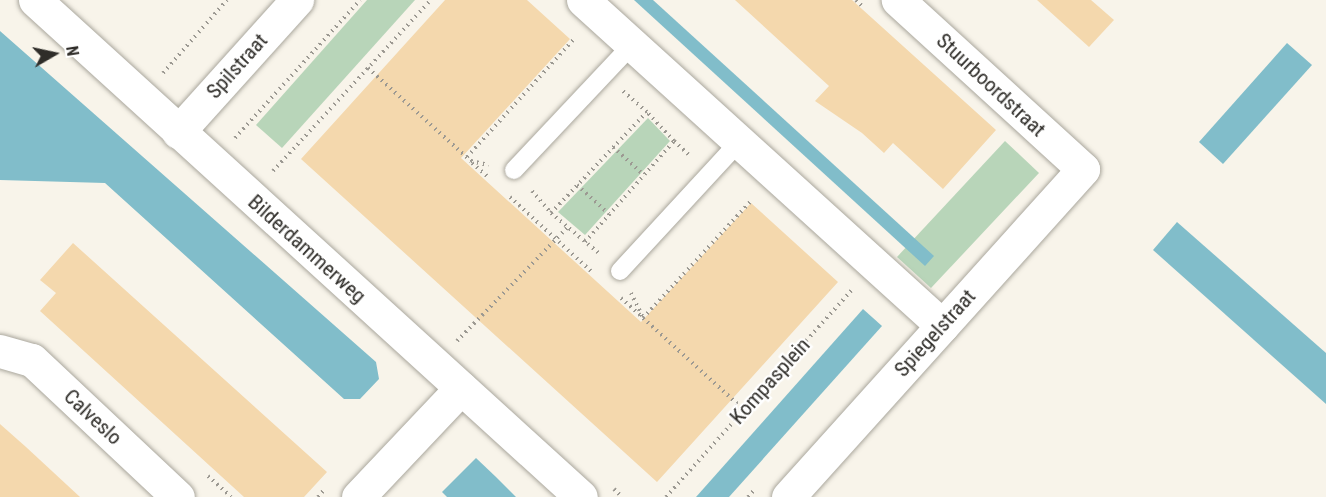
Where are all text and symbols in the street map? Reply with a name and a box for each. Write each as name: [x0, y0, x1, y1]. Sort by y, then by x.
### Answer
north arrow: [24, 24, 84, 84]
street label: Spilstraat: [201, 28, 273, 104]
street label: Stuurboordstraat: [931, 28, 1051, 142]
text: N: [62, 45, 82, 57]
street label: Bilderdammerweg: [243, 189, 371, 309]
street label: Spiegelstraat: [889, 284, 981, 382]
street label: Kompasplein: [725, 333, 815, 429]
street label: Calveslo: [59, 384, 127, 450]

